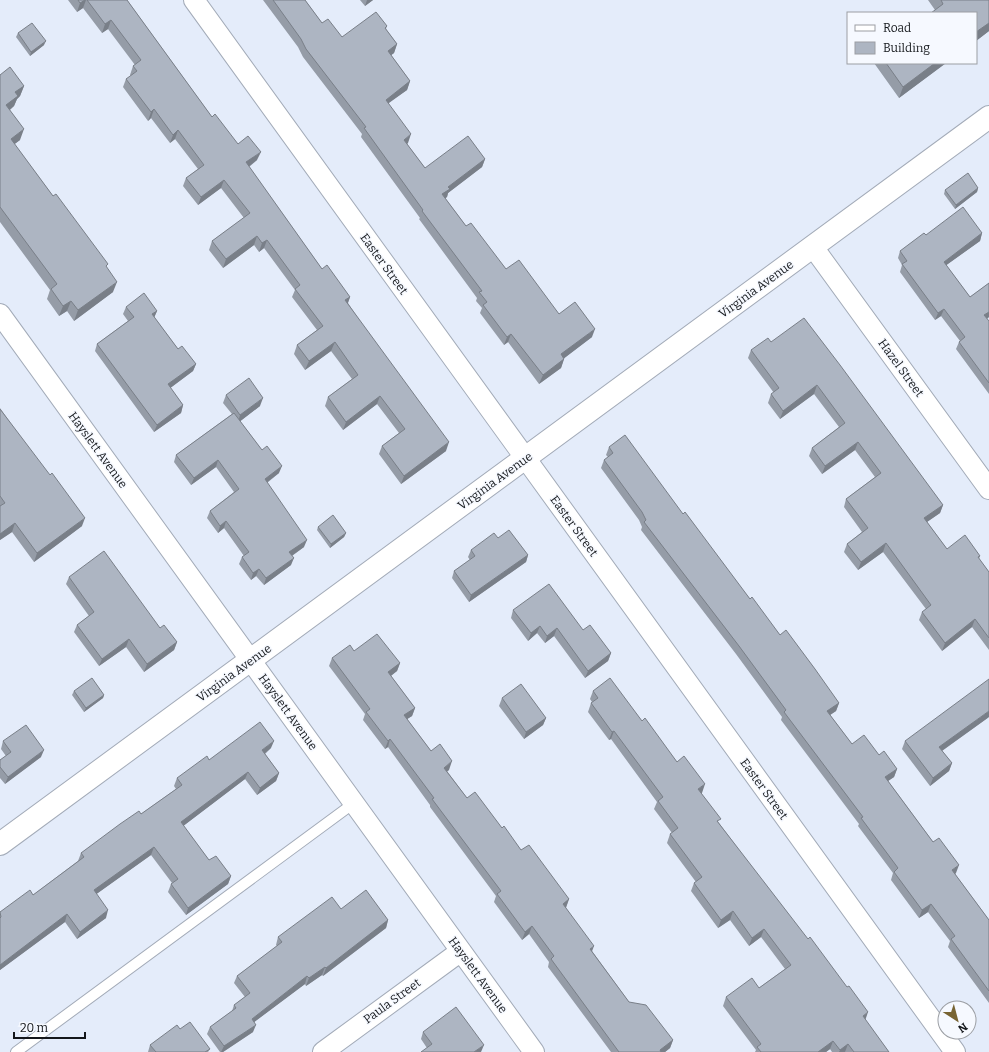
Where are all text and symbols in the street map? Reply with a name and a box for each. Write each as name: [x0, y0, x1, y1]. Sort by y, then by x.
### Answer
legend: [847, 12, 977, 64]
text: Road: [883, 21, 911, 35]
text: Building: [883, 41, 930, 55]
street label: Easter Street: [357, 231, 411, 298]
street label: Virginia Avenue: [716, 257, 796, 321]
street label: Hazel Street: [875, 336, 927, 400]
street label: Hayslett Avenue: [66, 409, 130, 491]
street label: Virginia Avenue: [455, 449, 535, 513]
street label: Easter Street: [547, 493, 601, 560]
street label: Virginia Avenue: [194, 641, 274, 705]
street label: Hayslett Avenue: [256, 671, 320, 753]
street label: Easter Street: [737, 756, 791, 823]
street label: Hayslett Avenue: [446, 934, 510, 1016]
street label: Paula Street: [361, 975, 424, 1026]
north arrow: [937, 1000, 977, 1040]
scale bar: [14, 1014, 85, 1040]
text: N: [955, 1020, 970, 1036]
text: 20 m: [20, 1021, 49, 1035]

